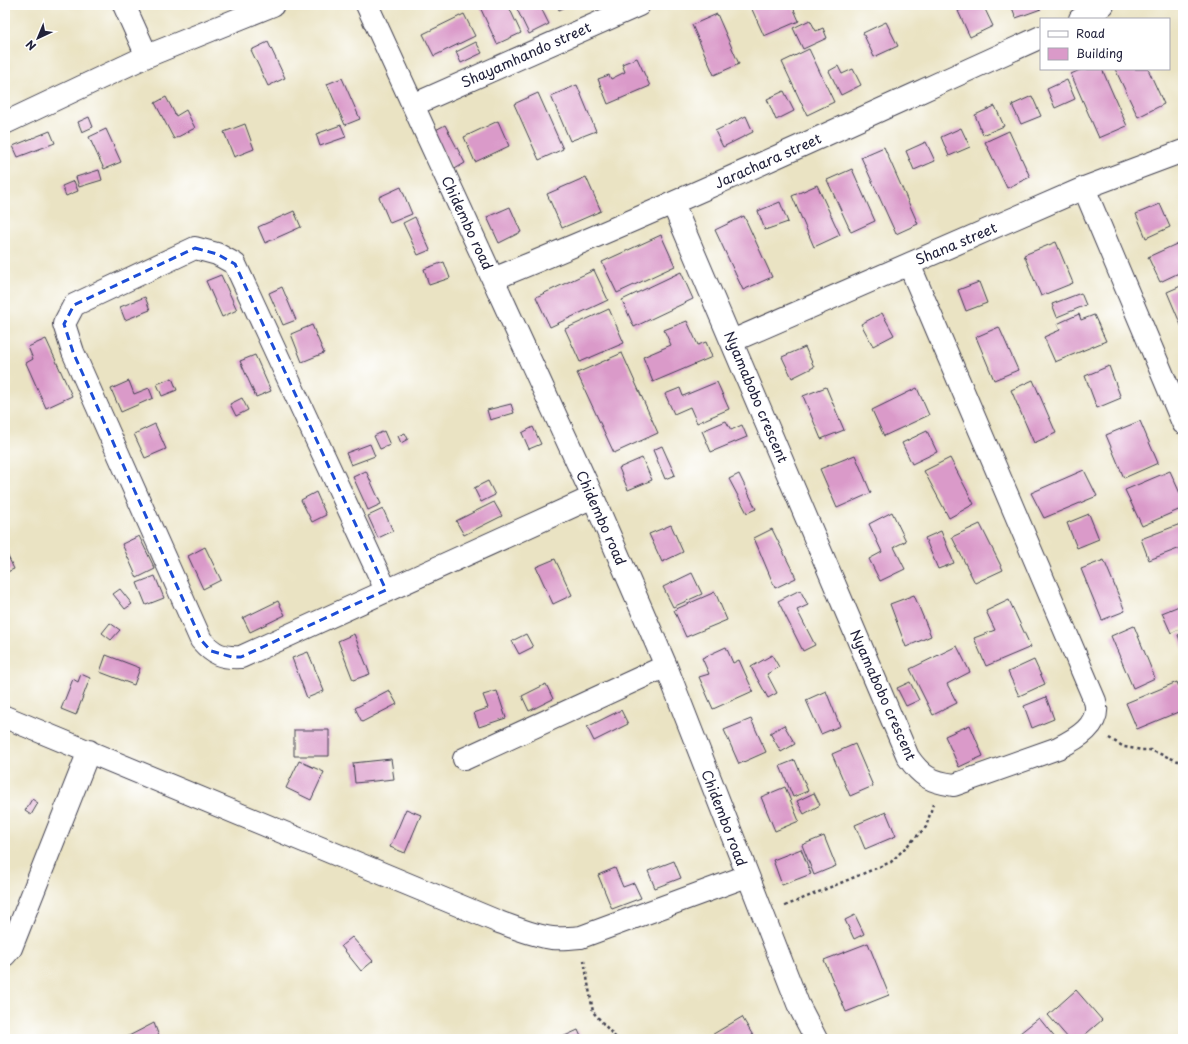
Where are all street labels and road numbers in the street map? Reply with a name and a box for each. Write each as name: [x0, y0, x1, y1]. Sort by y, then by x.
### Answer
street label: Shayamhando street: [457, 16, 594, 93]
street label: Jarachara street: [711, 127, 825, 193]
street label: Chidembo road: [436, 172, 498, 273]
street label: Shana street: [912, 217, 1000, 270]
street label: Nyamabobo crescent: [719, 328, 794, 466]
street label: Chidembo road: [571, 467, 632, 569]
street label: Nyamabobo crescent: [845, 626, 922, 764]
street label: Chidembo road: [696, 767, 753, 869]

